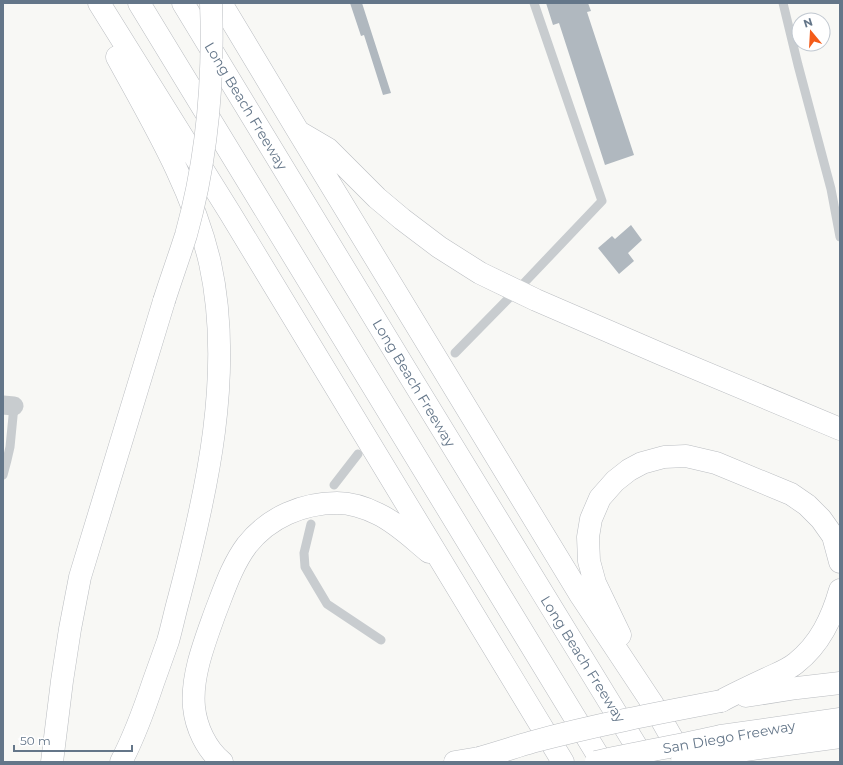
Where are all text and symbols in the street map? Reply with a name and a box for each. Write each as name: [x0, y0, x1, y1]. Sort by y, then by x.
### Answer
north arrow: [791, 12, 831, 52]
text: N: [802, 14, 814, 31]
street label: Long Beach Freeway: [201, 39, 292, 174]
street label: Long Beach Freeway: [369, 316, 460, 451]
street label: Long Beach Freeway: [537, 592, 630, 726]
street label: San Diego Freeway: [661, 716, 797, 758]
scale bar: [14, 727, 132, 753]
text: 50 m: [20, 733, 51, 748]

